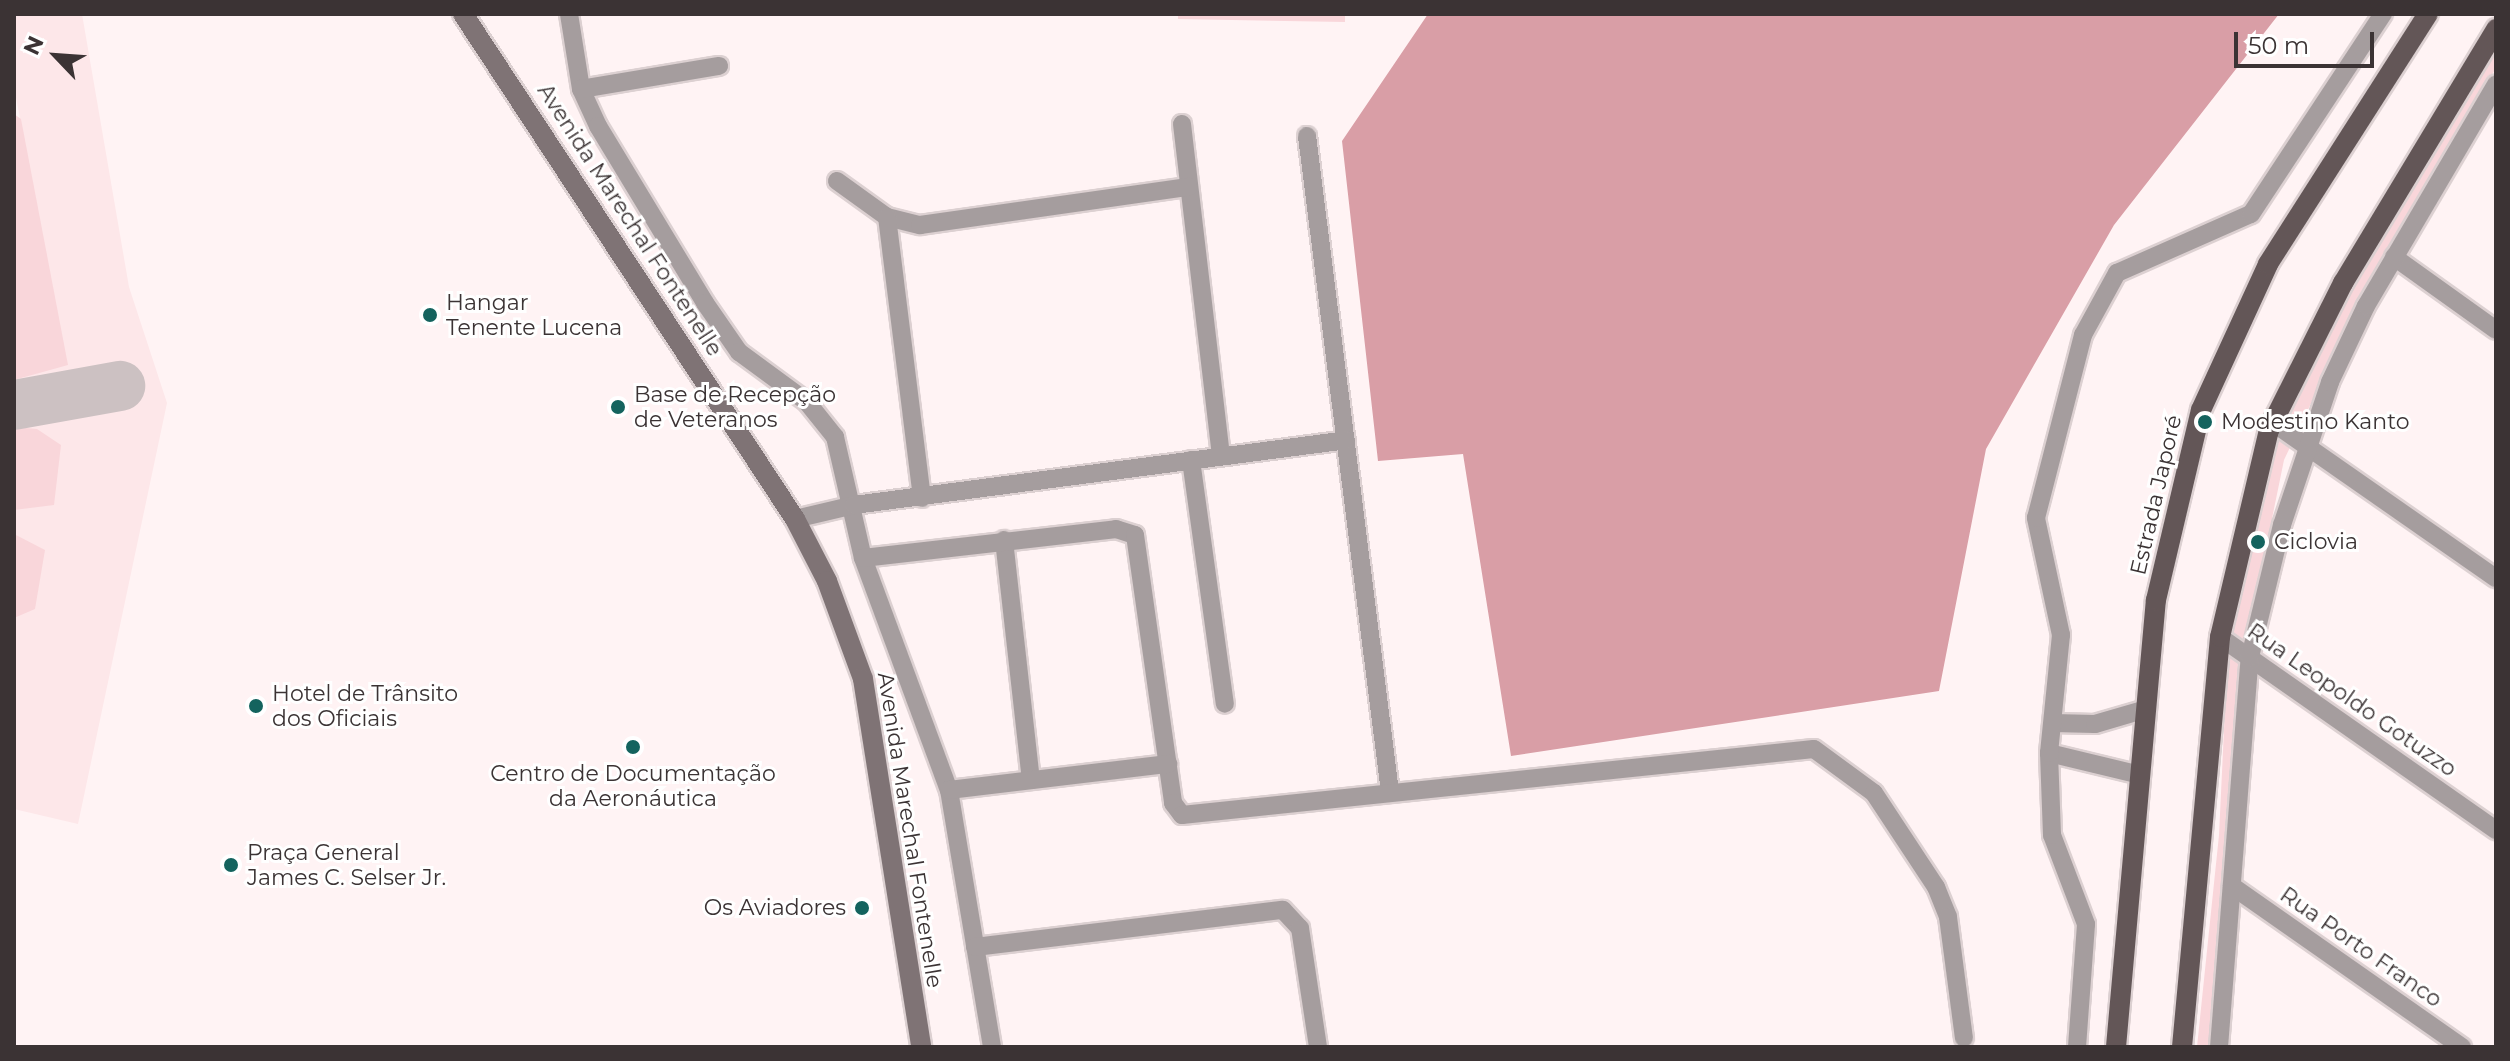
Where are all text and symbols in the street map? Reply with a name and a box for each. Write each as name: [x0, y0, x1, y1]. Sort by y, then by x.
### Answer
north arrow: [16, 16, 96, 96]
scale bar: [2238, 16, 2378, 66]
text: 50 m: [2248, 31, 2309, 60]
text: N: [18, 32, 50, 59]
street label: Avenida Marechal Fontenelle: [532, 79, 728, 361]
place label: Hangar Tenente Lucena: [446, 289, 622, 340]
marker: Hangar Tenente Lucena: [421, 306, 439, 324]
place label: Base de Recepção de Veteranos: [634, 381, 836, 432]
marker: Base de Recepção de Veteranos: [609, 398, 627, 416]
place label: Modestino Kanto: [2221, 409, 2410, 435]
street label: Estrada Japoré: [2125, 412, 2187, 578]
marker: Modestino Kanto: [2196, 413, 2214, 431]
place label: Ciclovia: [2274, 529, 2358, 555]
marker: Ciclovia: [2249, 533, 2267, 551]
street label: Rua Leopoldo Gotuzzo: [2242, 618, 2462, 782]
street label: Avenida Marechal Fontenelle: [872, 670, 948, 990]
place label: Hotel de Trânsito dos Oficiais: [272, 680, 458, 732]
marker: Hotel de Trânsito dos Oficiais: [247, 697, 265, 715]
marker: Centro de Documentação da Aeronáutica: [624, 738, 642, 756]
place label: Centro de Documentação da Aeronáutica: [490, 760, 776, 812]
place label: Praça General James C. Selser Jr.: [247, 839, 446, 890]
marker: Praça General James C. Selser Jr.: [222, 856, 240, 874]
street label: Rua Porto Franco: [2275, 881, 2447, 1013]
place label: Os Aviadores: [704, 895, 846, 921]
marker: Os Aviadores: [853, 899, 871, 917]

